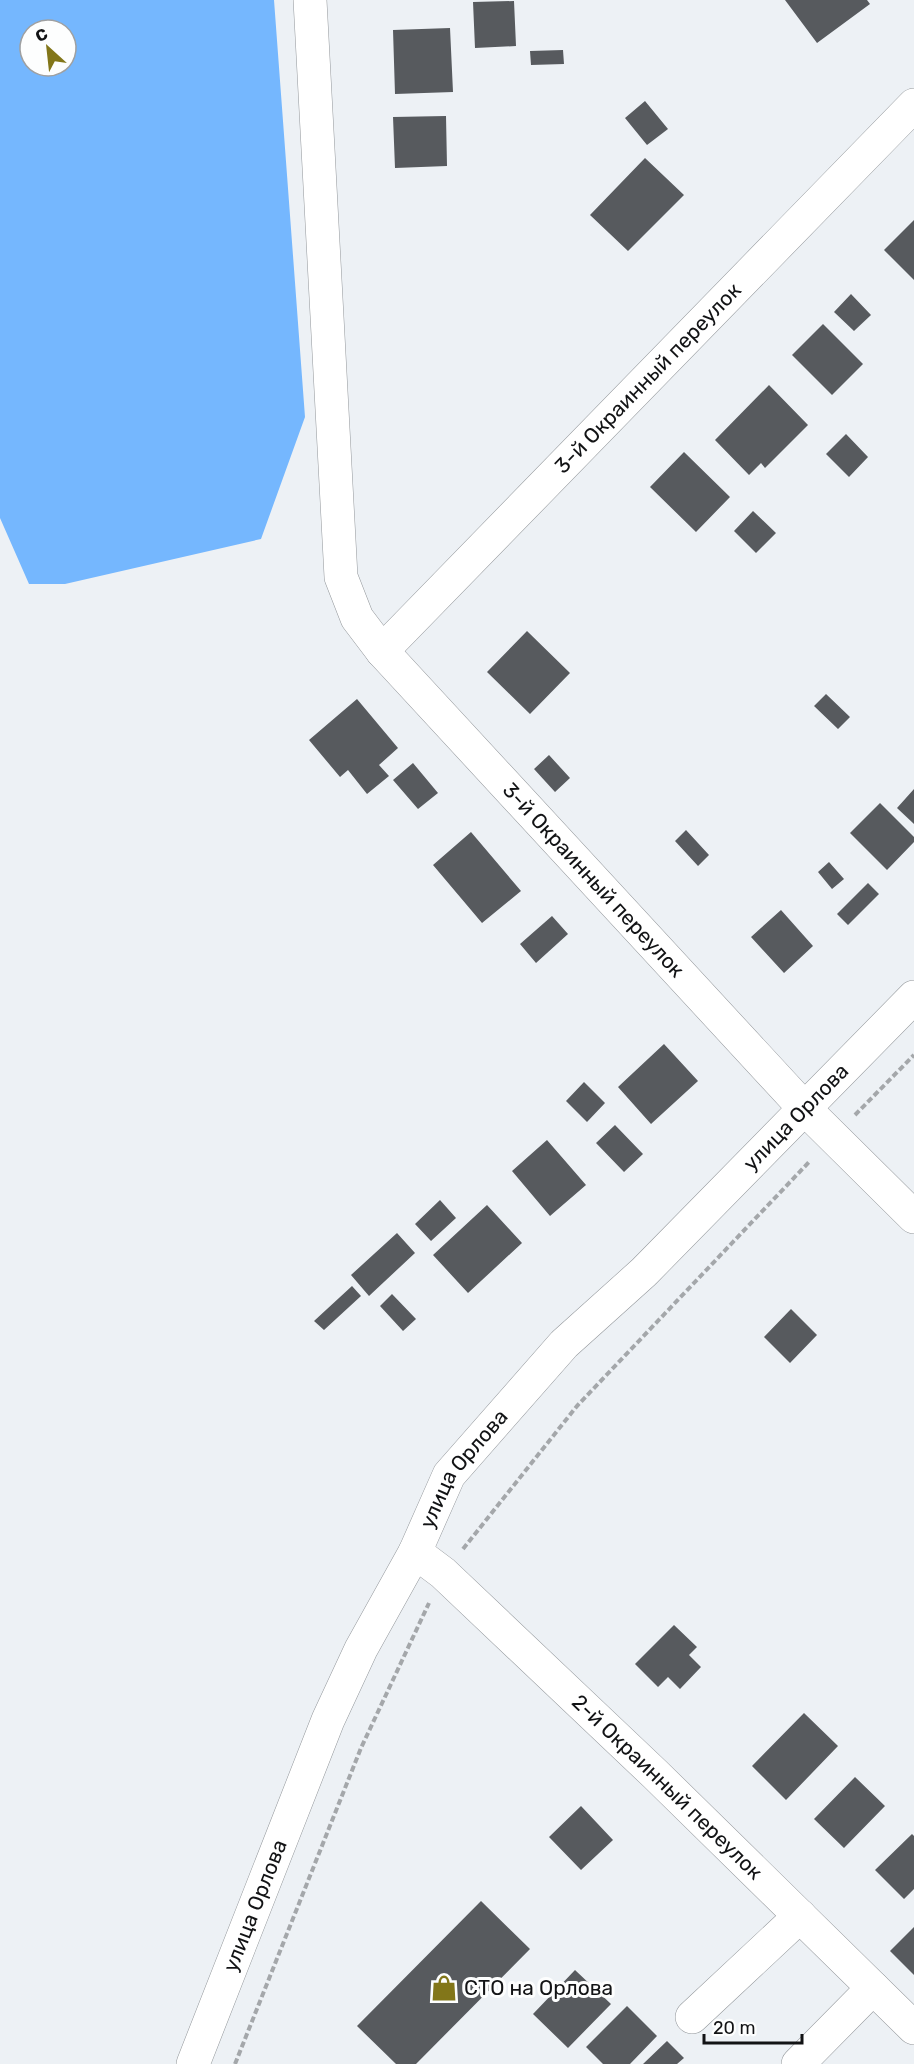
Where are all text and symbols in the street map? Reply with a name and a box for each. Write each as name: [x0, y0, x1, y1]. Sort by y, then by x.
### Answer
north arrow: [18, 18, 78, 78]
text: С: [32, 24, 51, 46]
street label: 3-й Окраинный переулок: [549, 277, 746, 478]
street label: 3-й Окраинный переулок: [498, 777, 690, 982]
street label: улица Орлова: [738, 1058, 854, 1175]
street label: улица Орлова: [414, 1404, 513, 1532]
street label: 2-й Окраинный переулок: [567, 1689, 768, 1884]
street label: улица Орлова: [217, 1836, 292, 1975]
shop icon: СТО на Орлова: [429, 1973, 459, 2003]
place label: СТО на Орлова: [464, 1975, 613, 2000]
scale bar: [704, 2007, 802, 2045]
text: 20 m: [713, 2017, 755, 2039]

